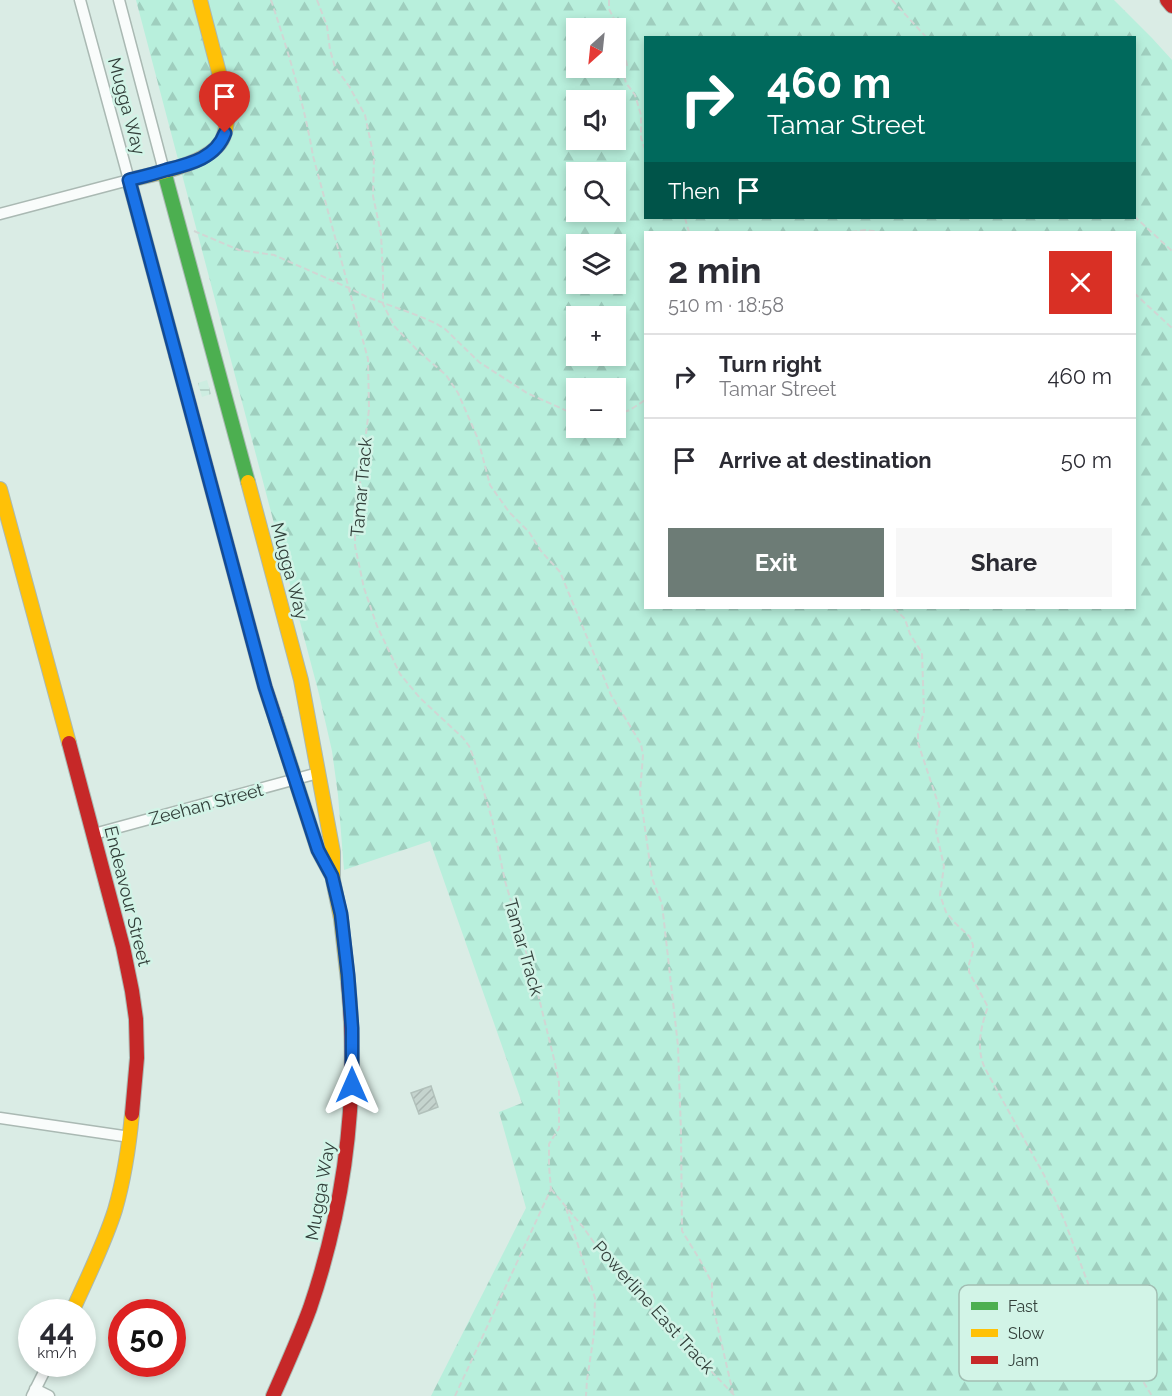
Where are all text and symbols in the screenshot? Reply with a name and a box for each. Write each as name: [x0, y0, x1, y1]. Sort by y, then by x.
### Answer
north arrow: [566, 18, 626, 78]
map controls: [566, 18, 626, 438]
street label: Mugga Way: [104, 55, 150, 157]
text: 460 m: [767, 59, 891, 108]
icon: right: [668, 60, 746, 138]
pin: [199, 71, 250, 133]
icon: arrive: [208, 80, 241, 113]
button: sound: [566, 90, 626, 150]
text: Tamar Street: [767, 109, 925, 140]
button: search: [566, 162, 626, 222]
icon: arrive: [732, 174, 765, 207]
text: Then: [668, 178, 720, 204]
button: layers: [566, 234, 626, 294]
text: 2 min: [668, 249, 761, 291]
button: close: [1049, 251, 1112, 314]
text: 510 m · 18:58: [668, 293, 784, 317]
button: +: [566, 306, 626, 366]
text: Turn right: [719, 351, 822, 377]
icon: right: [668, 360, 701, 393]
text: 460 m: [1047, 363, 1112, 389]
text: Tamar Street: [719, 377, 836, 401]
button: −: [566, 378, 626, 438]
street label: Tamar Track: [346, 436, 376, 538]
icon: arrive: [668, 444, 701, 477]
text: Arrive at destination: [719, 447, 932, 473]
text: 50 m: [1061, 447, 1112, 473]
street label: Mugga Way: [267, 520, 313, 622]
button: Exit: [668, 528, 884, 597]
button: Share: [896, 528, 1112, 597]
street label: Zeehan Street: [147, 779, 265, 829]
street label: Endeavour Street: [100, 824, 156, 968]
street label: Tamar Track: [500, 896, 548, 998]
position arrow: [320, 1053, 384, 1117]
street label: Mugga Way: [301, 1140, 339, 1242]
street label: Powerline East Track: [589, 1236, 719, 1378]
legend: [959, 1285, 1157, 1381]
text: Fast: [1008, 1297, 1039, 1316]
speed limit sign: 50: [108, 1299, 186, 1377]
text: 44: [40, 1313, 74, 1348]
text: Slow: [1008, 1324, 1044, 1343]
text: km/h: [37, 1344, 77, 1362]
text: Jam: [1008, 1351, 1039, 1370]

